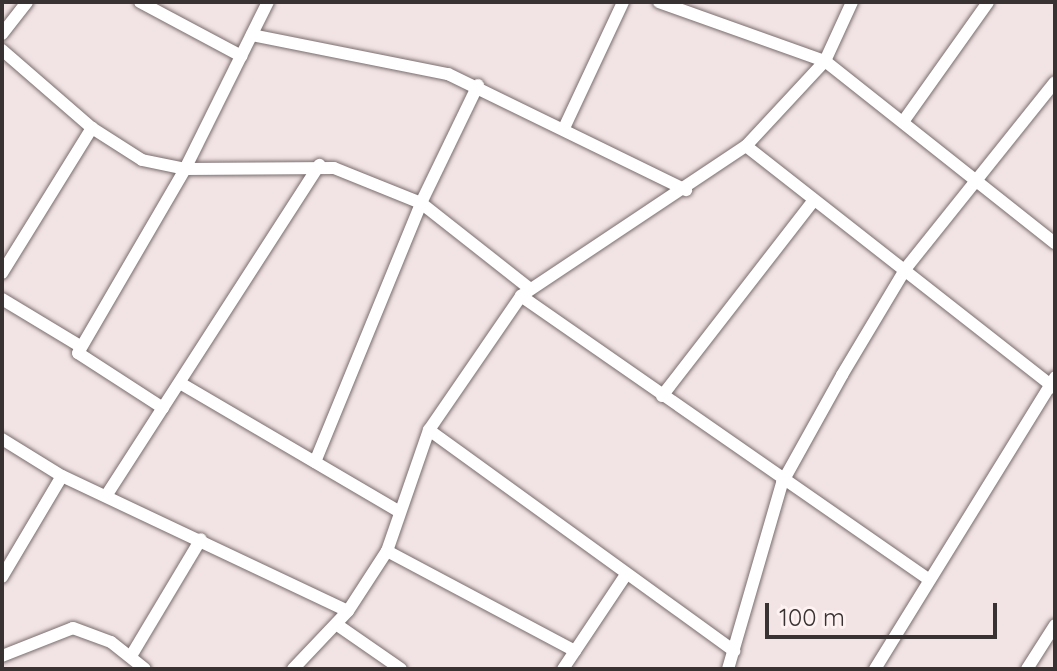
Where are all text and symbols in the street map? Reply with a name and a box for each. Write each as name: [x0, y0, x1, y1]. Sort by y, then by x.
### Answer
scale bar: [769, 587, 1001, 637]
text: 100 m: [779, 602, 845, 632]

